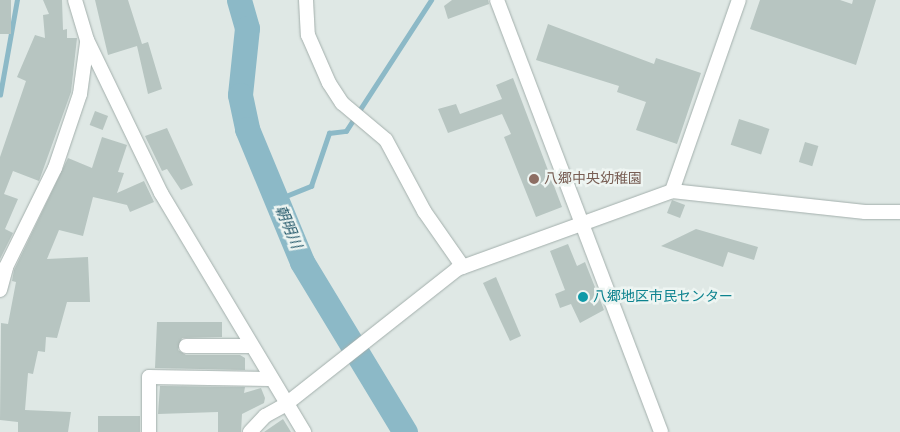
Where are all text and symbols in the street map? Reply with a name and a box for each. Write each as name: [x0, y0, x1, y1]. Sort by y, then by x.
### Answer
place label: 八郷中央幼稚園: [544, 171, 642, 187]
marker: 八郷中央幼稚園: [528, 173, 540, 185]
water label: 朝明川: [271, 203, 305, 251]
place label: 八郷地区市民センター: [593, 289, 733, 305]
marker: 八郷地区市民センター: [577, 291, 589, 303]

